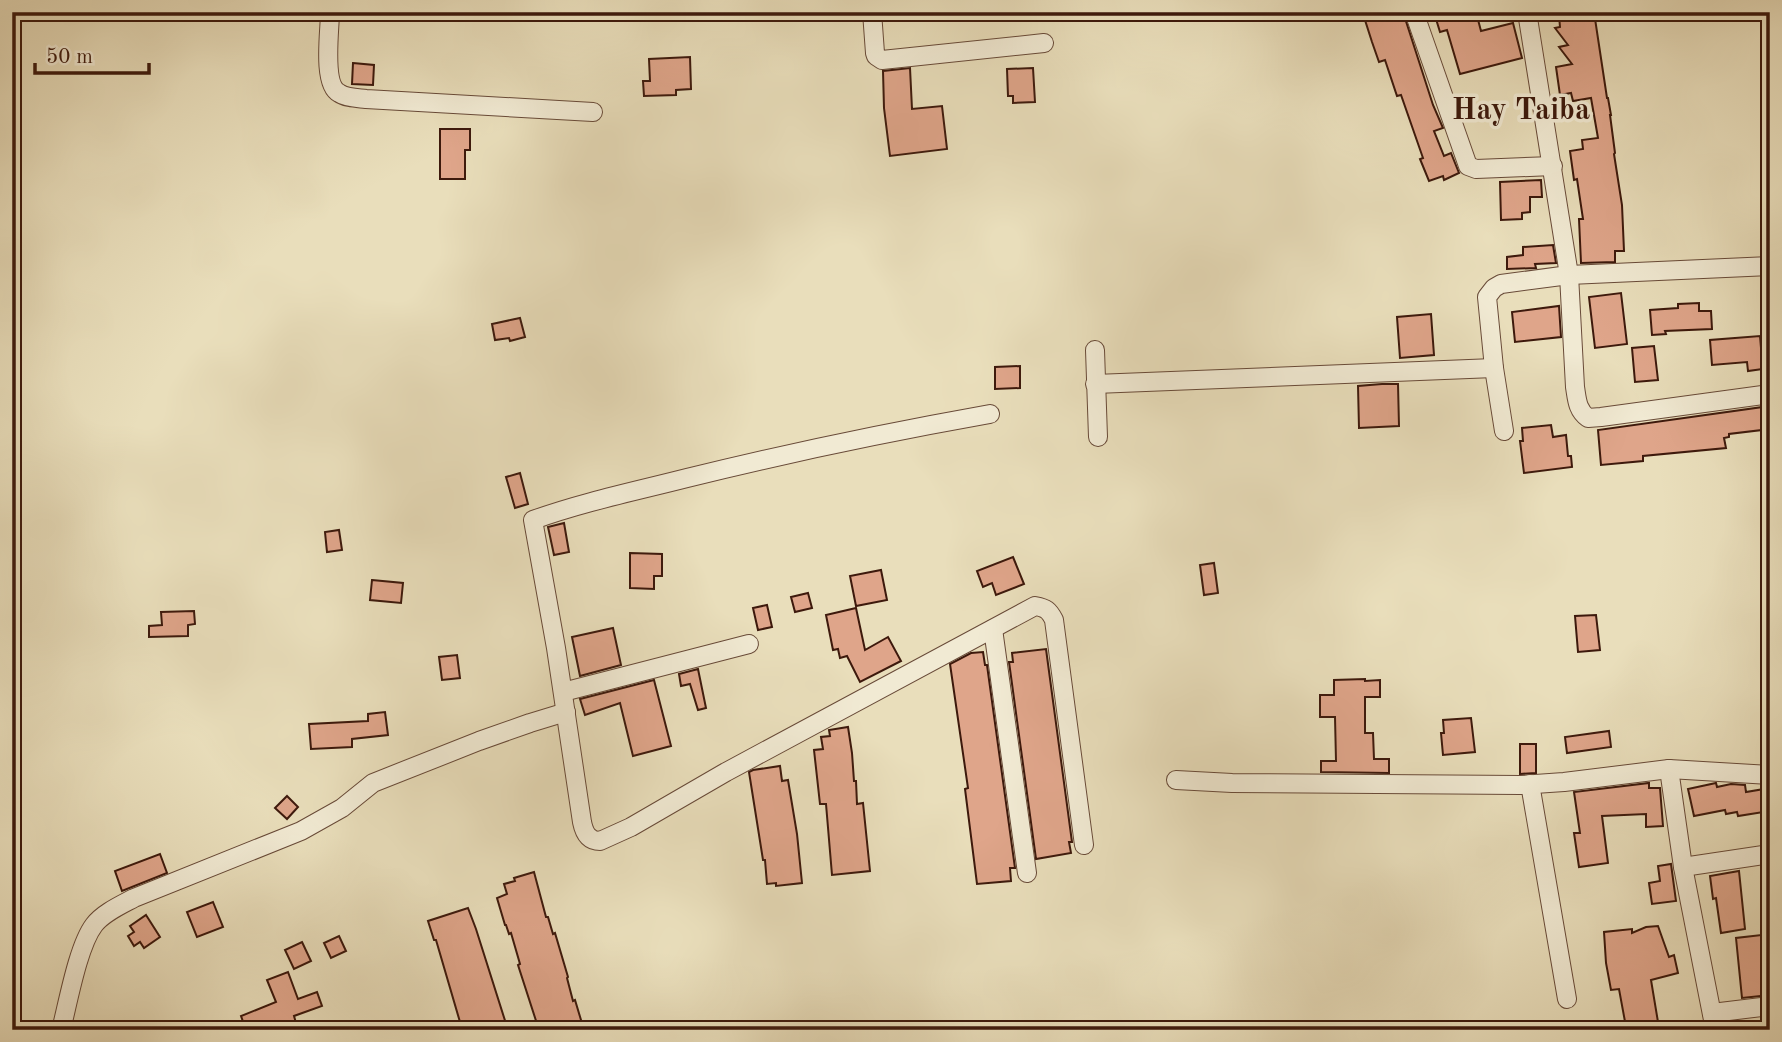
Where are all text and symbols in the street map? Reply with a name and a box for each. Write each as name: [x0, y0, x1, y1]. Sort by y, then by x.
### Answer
scale bar: [35, 32, 149, 76]
text: 50 m: [46, 47, 93, 68]
district label: Hay Taiba: [1452, 96, 1590, 126]

